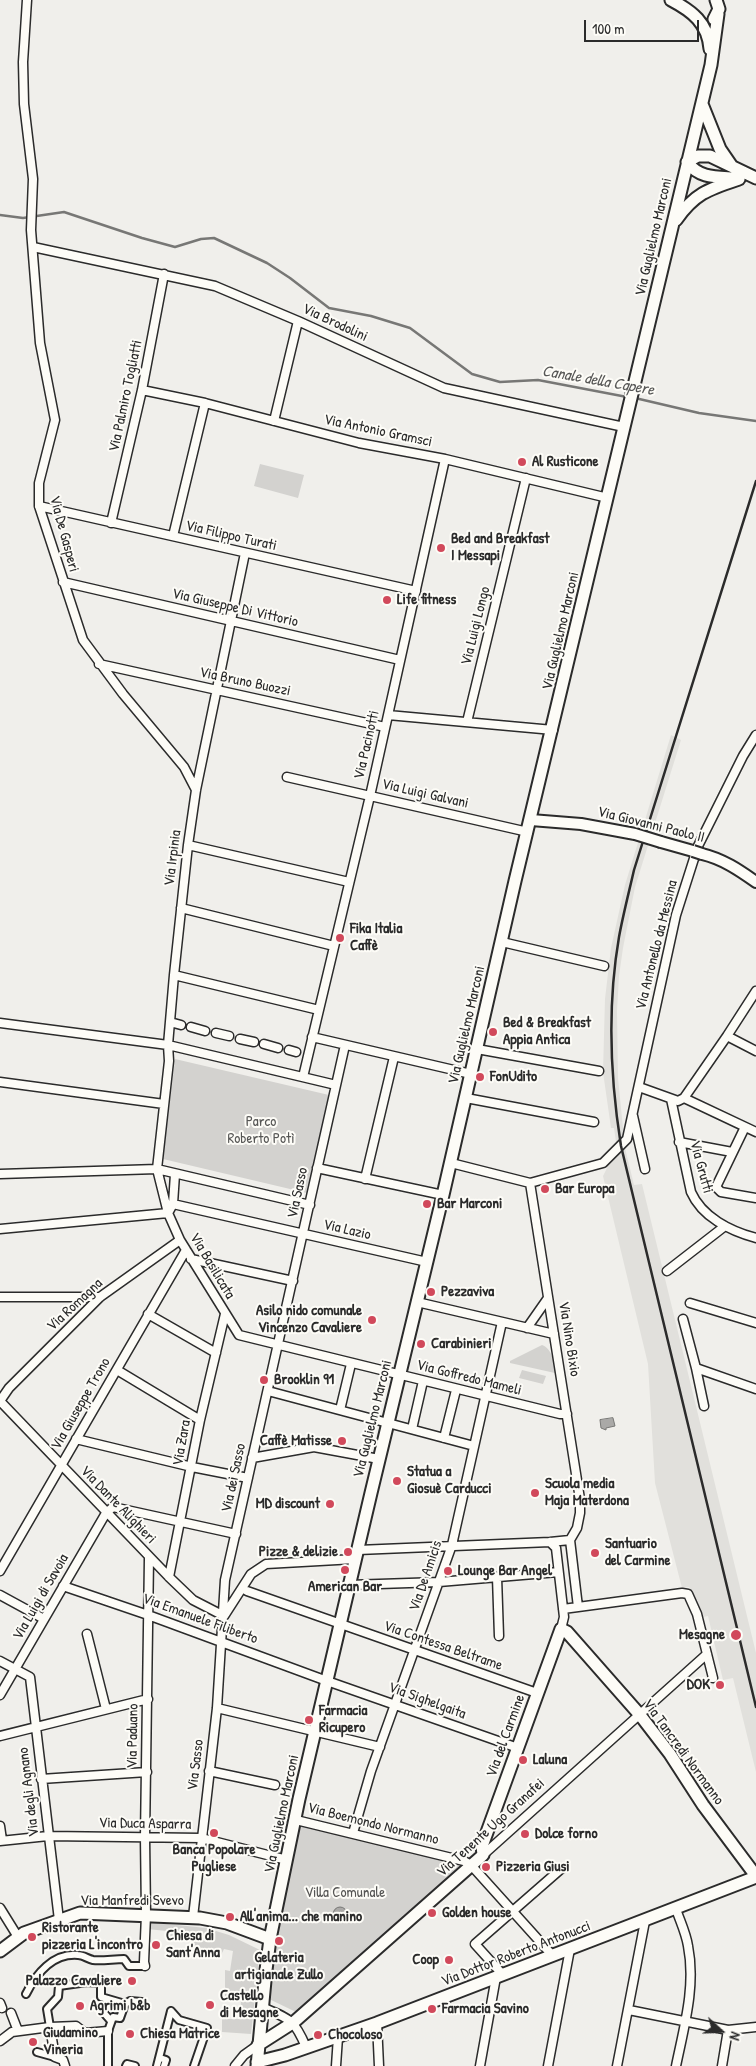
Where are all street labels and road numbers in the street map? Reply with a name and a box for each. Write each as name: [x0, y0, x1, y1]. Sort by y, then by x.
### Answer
street label: Via Guglielmo Marconi: [632, 176, 676, 298]
street label: Via Brodolini: [300, 300, 370, 346]
street label: Via Palmiro Togliatti: [105, 339, 147, 453]
street label: Via Antonio Gramsci: [322, 411, 434, 451]
street label: Via De Gasperi: [45, 494, 83, 574]
street label: Via Filippo Turati: [184, 517, 278, 555]
street label: Via Guglielmo Marconi: [539, 570, 583, 692]
street label: Via Giuseppe Di Vittorio: [170, 585, 300, 631]
street label: Via Luigi Longo: [458, 585, 494, 667]
street label: Via Bruno Buozzi: [198, 664, 292, 700]
street label: Via Pacinotti: [350, 709, 384, 781]
street label: Via Luigi Galvani: [380, 775, 470, 813]
street label: Via Giovanni Paolo II: [596, 803, 706, 847]
street label: Via Irpinia: [161, 829, 185, 887]
street label: Via Antonello da Messina: [632, 878, 682, 1012]
street label: Via Guglielmo Marconi: [445, 964, 489, 1086]
street label: Via Grutti: [685, 1139, 717, 1195]
street label: Via Sasso: [284, 1166, 312, 1220]
street label: Via Lazio: [321, 1216, 373, 1244]
street label: Via Basilicata: [185, 1230, 239, 1302]
street label: Via Romagna: [43, 1275, 107, 1335]
street label: Via Nino Bixio: [554, 1300, 584, 1378]
street label: Via Giuseppe Trono: [47, 1355, 115, 1453]
street label: Via Goffredo Mameli: [415, 1356, 523, 1400]
street label: Via Guglielmo Marconi: [350, 1358, 396, 1480]
street label: Via Zara: [169, 1419, 195, 1467]
street label: Via dei Sasso: [218, 1442, 250, 1514]
street label: Via Dante Alighieri: [76, 1462, 160, 1548]
street label: Via De Amicis: [406, 1538, 446, 1614]
street label: Via Luigi di Savoia: [9, 1551, 73, 1643]
street label: Via Emanuele Filiberto: [140, 1590, 260, 1648]
street label: Via Contessa Beltrame: [381, 1617, 505, 1675]
street label: Via Sighelgaita: [386, 1679, 468, 1723]
street label: Via del Carmine: [483, 1692, 529, 1780]
street label: Via Tancredi Normanno: [639, 1696, 727, 1808]
street label: Via Paduano: [123, 1703, 143, 1769]
street label: Via Sasso: [184, 1738, 208, 1792]
street label: Via degli Agnano: [15, 1746, 43, 1838]
street label: Via Guglielmo Marconi: [261, 1753, 303, 1875]
street label: Via Tenente Ugo Granafei: [433, 1775, 549, 1881]
street label: Via Boemondo Normanno: [306, 1799, 440, 1849]
street label: Via Duca Asparra: [99, 1814, 191, 1834]
street label: Via Manfredi Svevo: [80, 1892, 184, 1910]
street label: Via Dottor Roberto Antonucci: [439, 1917, 593, 1991]

